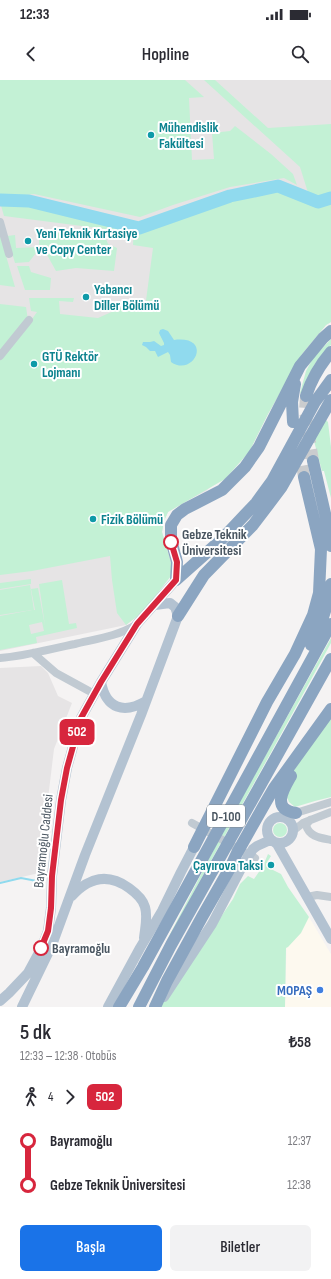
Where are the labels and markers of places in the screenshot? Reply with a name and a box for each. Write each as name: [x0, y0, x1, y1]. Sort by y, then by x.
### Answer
place label: Mühendislik Fakültesi: [159, 119, 219, 152]
marker: Mühendislik Fakültesi: [146, 130, 156, 140]
place label: Yeni Teknik Kırtasiye ve Copy Center: [36, 225, 138, 258]
marker: Yeni Teknik Kırtasiye ve Copy Center: [23, 236, 33, 246]
place label: Yabancı Diller Bölümü: [94, 281, 159, 314]
marker: Yabancı Diller Bölümü: [81, 292, 91, 302]
place label: GTÜ Rektör Lojmanı: [42, 348, 99, 381]
marker: GTÜ Rektör Lojmanı: [29, 359, 39, 369]
place label: Fizik Bölümü: [101, 511, 163, 528]
marker: Fizik Bölümü: [88, 514, 98, 524]
place label: Gebze Teknik Üniversitesi: [182, 526, 247, 559]
marker: Gebze Teknik Üniversitesi: [163, 534, 179, 550]
place label: Çayırova Taksi: [193, 857, 263, 874]
marker: Çayırova Taksi: [266, 860, 276, 870]
marker: Bayramoğlu: [33, 940, 49, 956]
place label: Bayramoğlu: [52, 940, 110, 957]
place label: MOPAŞ: [277, 982, 312, 999]
marker: MOPAŞ: [315, 985, 325, 995]

